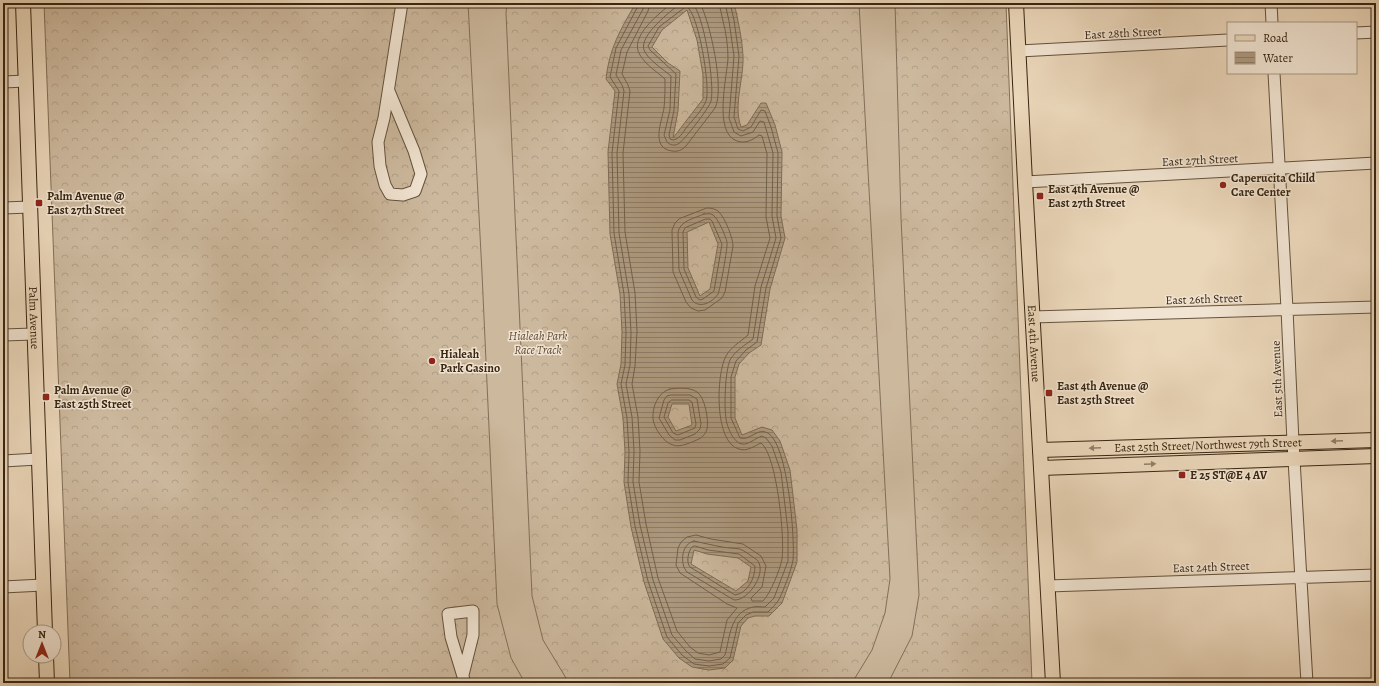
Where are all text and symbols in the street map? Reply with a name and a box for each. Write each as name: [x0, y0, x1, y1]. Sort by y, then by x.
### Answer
legend: [1227, 22, 1357, 74]
street label: East 28th Street: [1084, 23, 1162, 43]
text: Road: [1263, 30, 1289, 46]
text: Water: [1262, 50, 1293, 66]
street label: East 27th Street: [1161, 150, 1239, 170]
place label: Caperucita Child Care Center: [1231, 170, 1316, 200]
marker: Caperucita Child Care Center: [1218, 180, 1228, 190]
place label: East 4th Avenue @ East 27th Street: [1048, 181, 1140, 211]
place label: Palm Avenue @ East 27th Street: [47, 188, 125, 218]
marker: East 4th Avenue @ East 27th Street: [1035, 191, 1045, 201]
marker: Palm Avenue @ East 27th Street: [34, 198, 44, 208]
street label: Palm Avenue: [25, 286, 43, 350]
street label: East 26th Street: [1165, 290, 1243, 308]
street label: East 4th Avenue: [1024, 304, 1044, 383]
park label: Hialeah Park Race Track: [509, 328, 568, 358]
street label: East 5th Avenue: [1268, 340, 1286, 418]
place label: Hialeah Park Casino: [440, 346, 500, 376]
marker: Hialeah Park Casino: [427, 356, 437, 366]
place label: East 4th Avenue @ East 25th Street: [1057, 378, 1149, 408]
place label: Palm Avenue @ East 25th Street: [54, 382, 132, 412]
marker: East 4th Avenue @ East 25th Street: [1044, 388, 1054, 398]
marker: Palm Avenue @ East 25th Street: [41, 392, 51, 402]
street label: East 25th Street/Northwest 79th Street: [1114, 434, 1302, 456]
one-way arrow: [1330, 438, 1343, 444]
one-way arrow: [1089, 445, 1101, 452]
one-way arrow: [1144, 461, 1157, 467]
place label: E 25 ST@E 4 AV: [1190, 467, 1268, 483]
marker: E 25 ST@E 4 AV: [1177, 470, 1187, 480]
street label: East 24th Street: [1172, 558, 1250, 576]
north arrow: [22, 624, 62, 664]
text: N: [38, 627, 46, 642]

